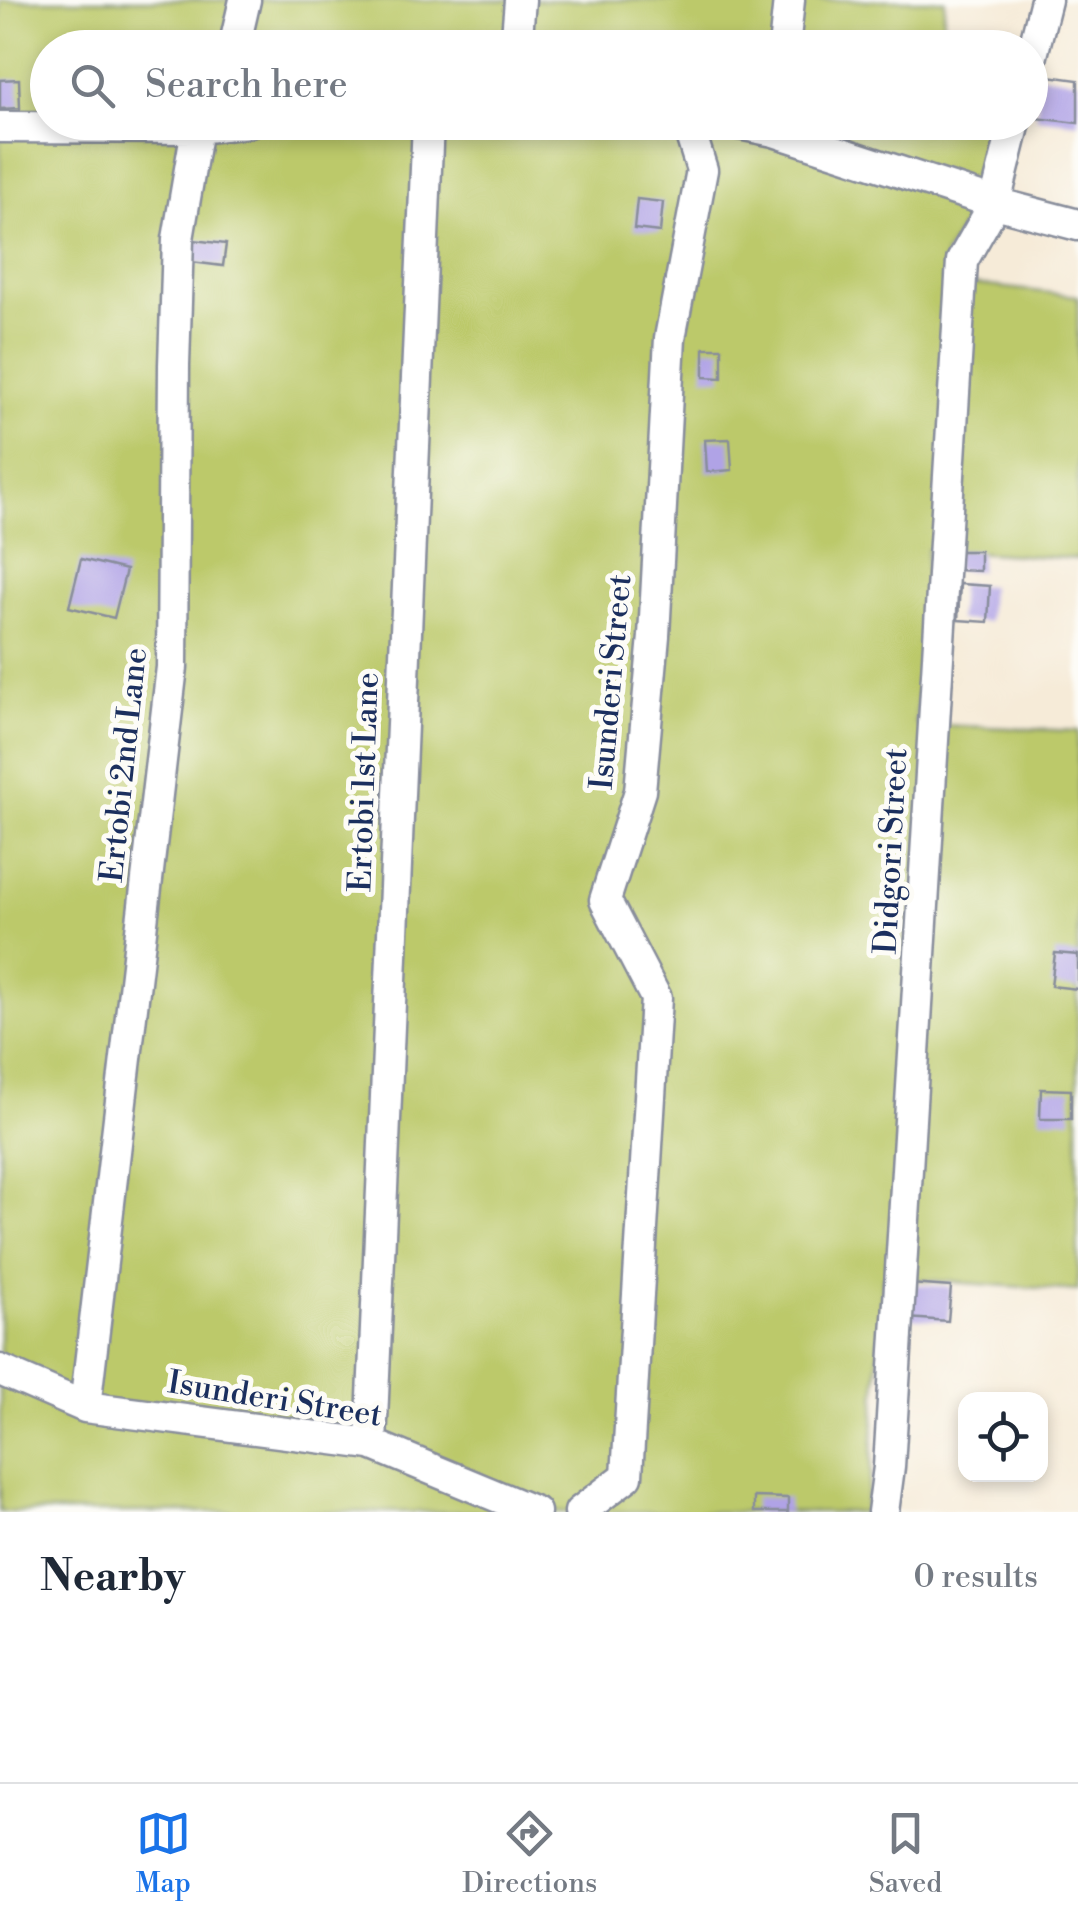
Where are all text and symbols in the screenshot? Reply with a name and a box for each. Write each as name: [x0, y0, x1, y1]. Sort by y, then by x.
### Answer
search box: [30, 30, 1048, 140]
icon: search: [65, 58, 120, 113]
text: Search here: [145, 62, 348, 109]
street label: Isunderi Street: [582, 573, 640, 791]
street label: Ertobi 2nd Lane: [92, 646, 156, 884]
street label: Ertobi 1st Lane: [340, 671, 388, 893]
street label: Didgori Street: [866, 747, 916, 955]
street label: Isunderi Street: [165, 1362, 385, 1436]
map controls: [958, 1392, 1048, 1482]
button: locate: [958, 1392, 1048, 1482]
text: Nearby: [40, 1551, 185, 1604]
text: 0 results: [913, 1557, 1038, 1597]
tab: Map: [136, 1806, 191, 1901]
tab: Directions: [462, 1806, 597, 1901]
tab: Saved: [869, 1806, 942, 1901]

